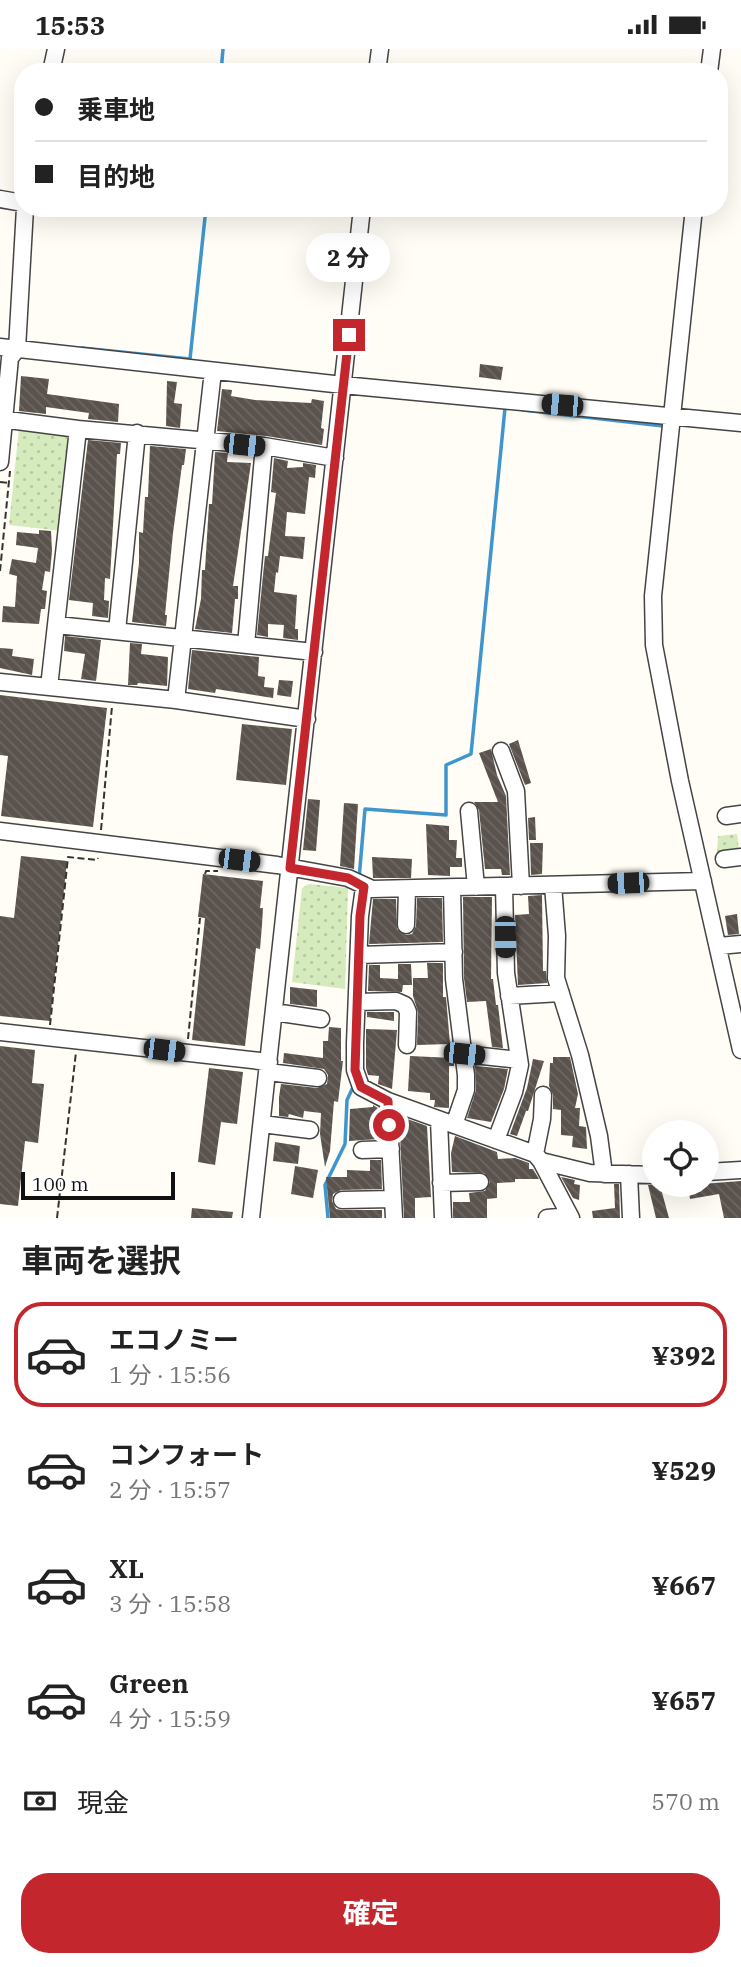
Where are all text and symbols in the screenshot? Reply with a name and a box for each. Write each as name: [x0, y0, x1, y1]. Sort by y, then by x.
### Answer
text: 15:53: [35, 8, 105, 42]
text: 乗車地: [77, 92, 155, 126]
text: 目的地: [77, 159, 155, 193]
callout: 2 分: [307, 233, 391, 282]
text: 2 分: [327, 242, 369, 272]
route end: [333, 319, 365, 351]
car: [541, 393, 584, 417]
car: [223, 432, 266, 458]
car: [217, 847, 262, 873]
car: [607, 872, 650, 894]
car: [495, 916, 516, 958]
car: [142, 1037, 187, 1063]
car: [443, 1041, 486, 1067]
route start: [373, 1109, 405, 1141]
map controls: [642, 1120, 719, 1197]
button: locate: [642, 1120, 719, 1197]
scale bar: [21, 1169, 175, 1201]
text: 100 m: [32, 1172, 89, 1196]
text: 車両を選択: [21, 1239, 181, 1281]
text: エコノミー: [109, 1322, 239, 1356]
icon: car: [25, 1323, 88, 1386]
text: ¥392: [651, 1338, 716, 1372]
text: 1 分 · 15:56: [109, 1359, 231, 1389]
text: コンフォート: [109, 1437, 264, 1471]
icon: car: [25, 1438, 88, 1501]
text: ¥529: [651, 1453, 716, 1487]
text: 2 分 · 15:57: [109, 1474, 231, 1504]
text: XL: [109, 1551, 144, 1585]
icon: car: [25, 1553, 88, 1616]
text: ¥667: [651, 1568, 716, 1602]
text: 3 分 · 15:58: [109, 1588, 231, 1618]
text: Green: [109, 1666, 189, 1700]
icon: car: [25, 1668, 88, 1731]
text: ¥657: [651, 1683, 716, 1717]
text: 4 分 · 15:59: [109, 1703, 231, 1733]
icon: cash: [21, 1782, 59, 1820]
text: 現金: [77, 1785, 129, 1819]
text: 570 m: [651, 1786, 720, 1816]
button: 確定: [21, 1873, 720, 1953]

